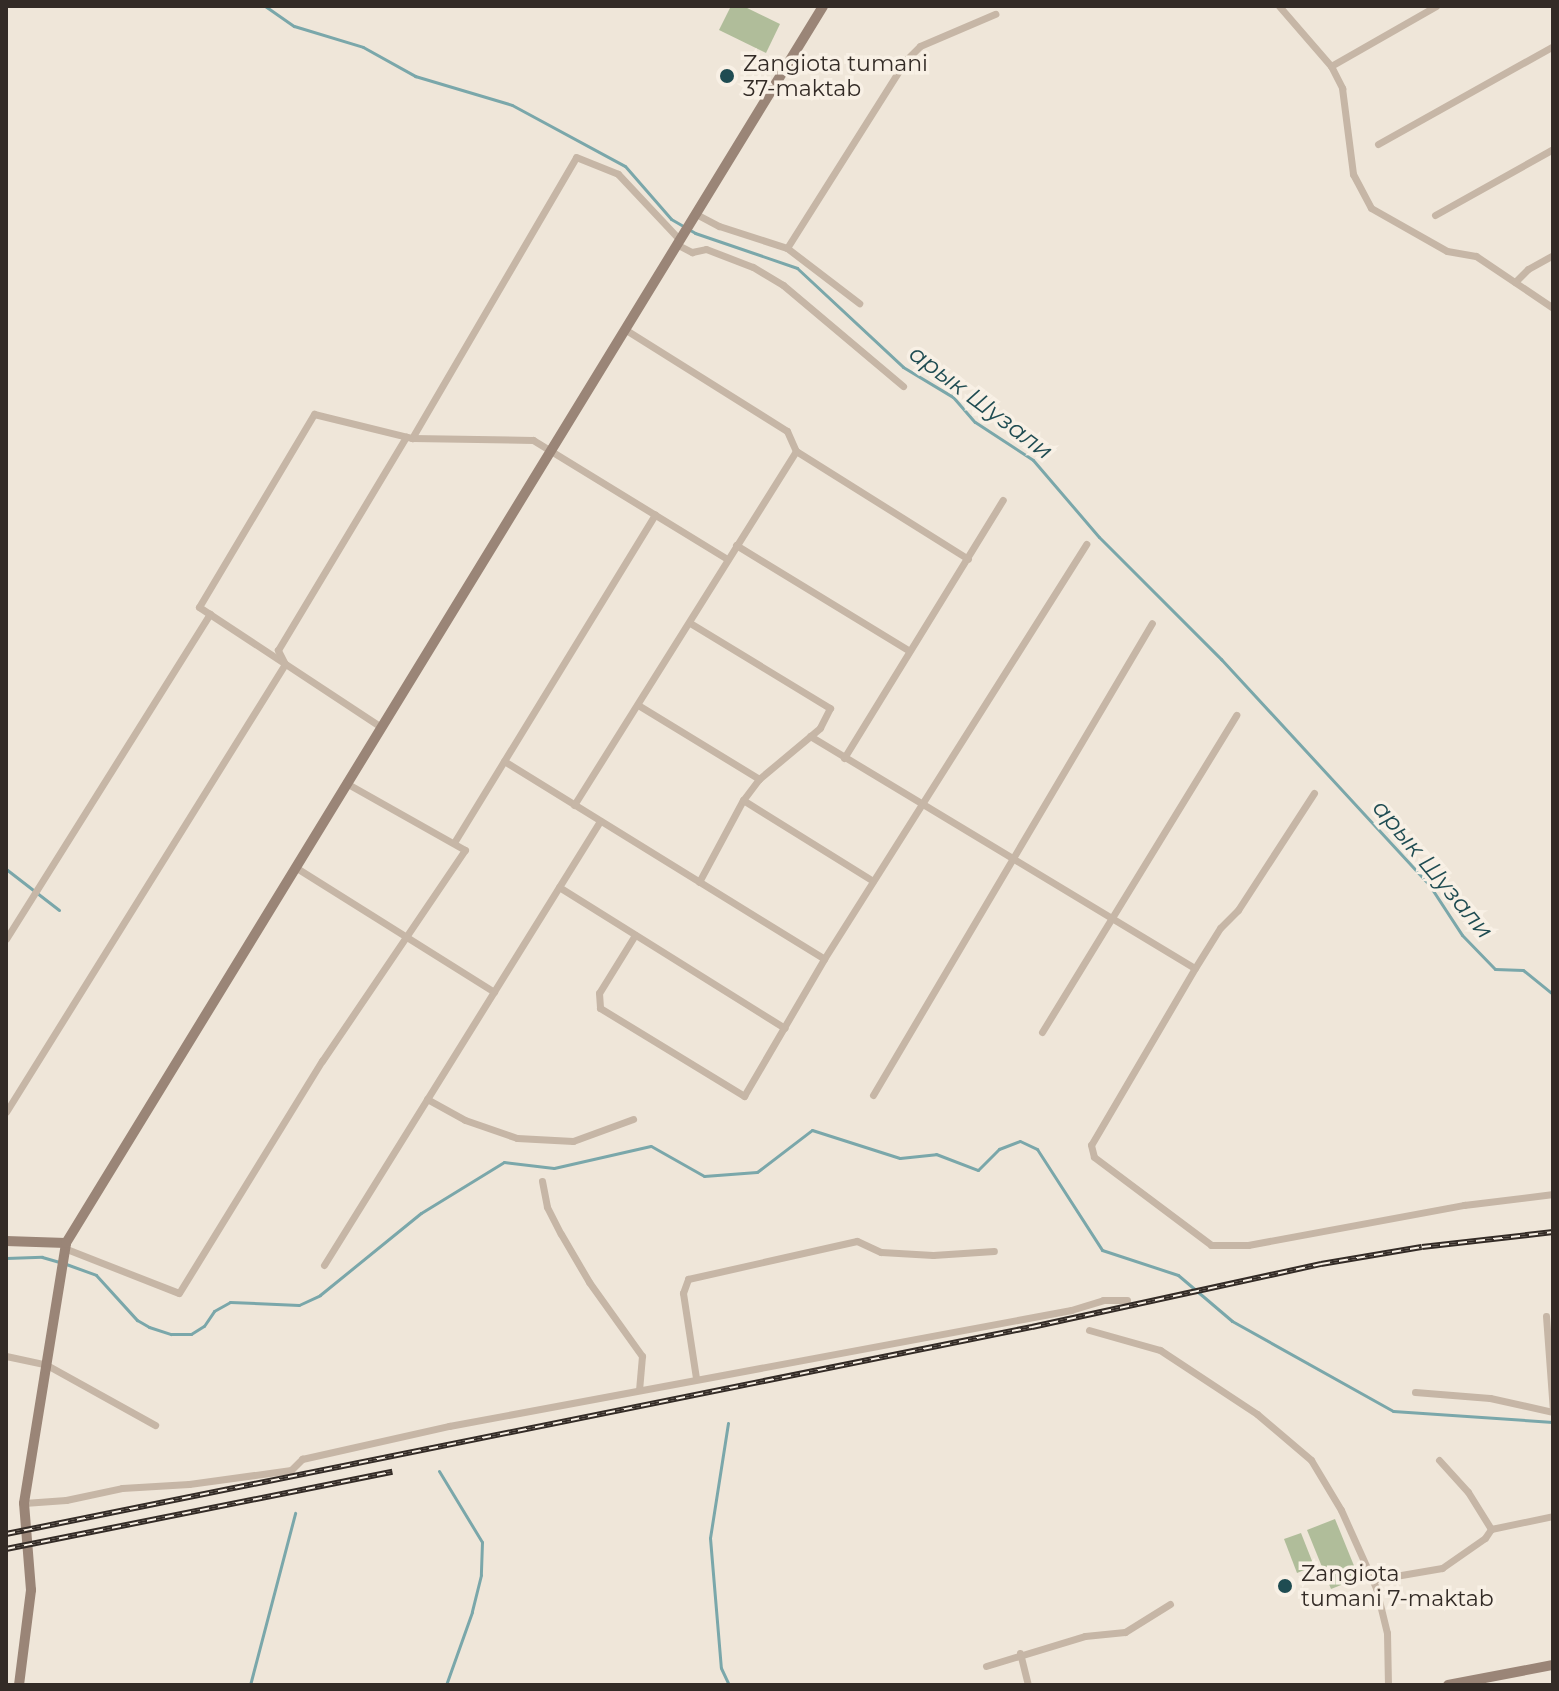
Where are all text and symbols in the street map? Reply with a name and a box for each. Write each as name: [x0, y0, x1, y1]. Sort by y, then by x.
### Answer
place label: Zangiota tumani 37-maktab: [743, 50, 928, 102]
marker: Zangiota tumani 37-maktab: [718, 67, 736, 85]
water label: арык Шузали: [903, 339, 1059, 465]
water label: арык Шузали: [1367, 794, 1499, 944]
place label: Zangiota tumani 7-maktab: [1301, 1560, 1494, 1612]
marker: Zangiota tumani 7-maktab: [1276, 1577, 1294, 1595]

